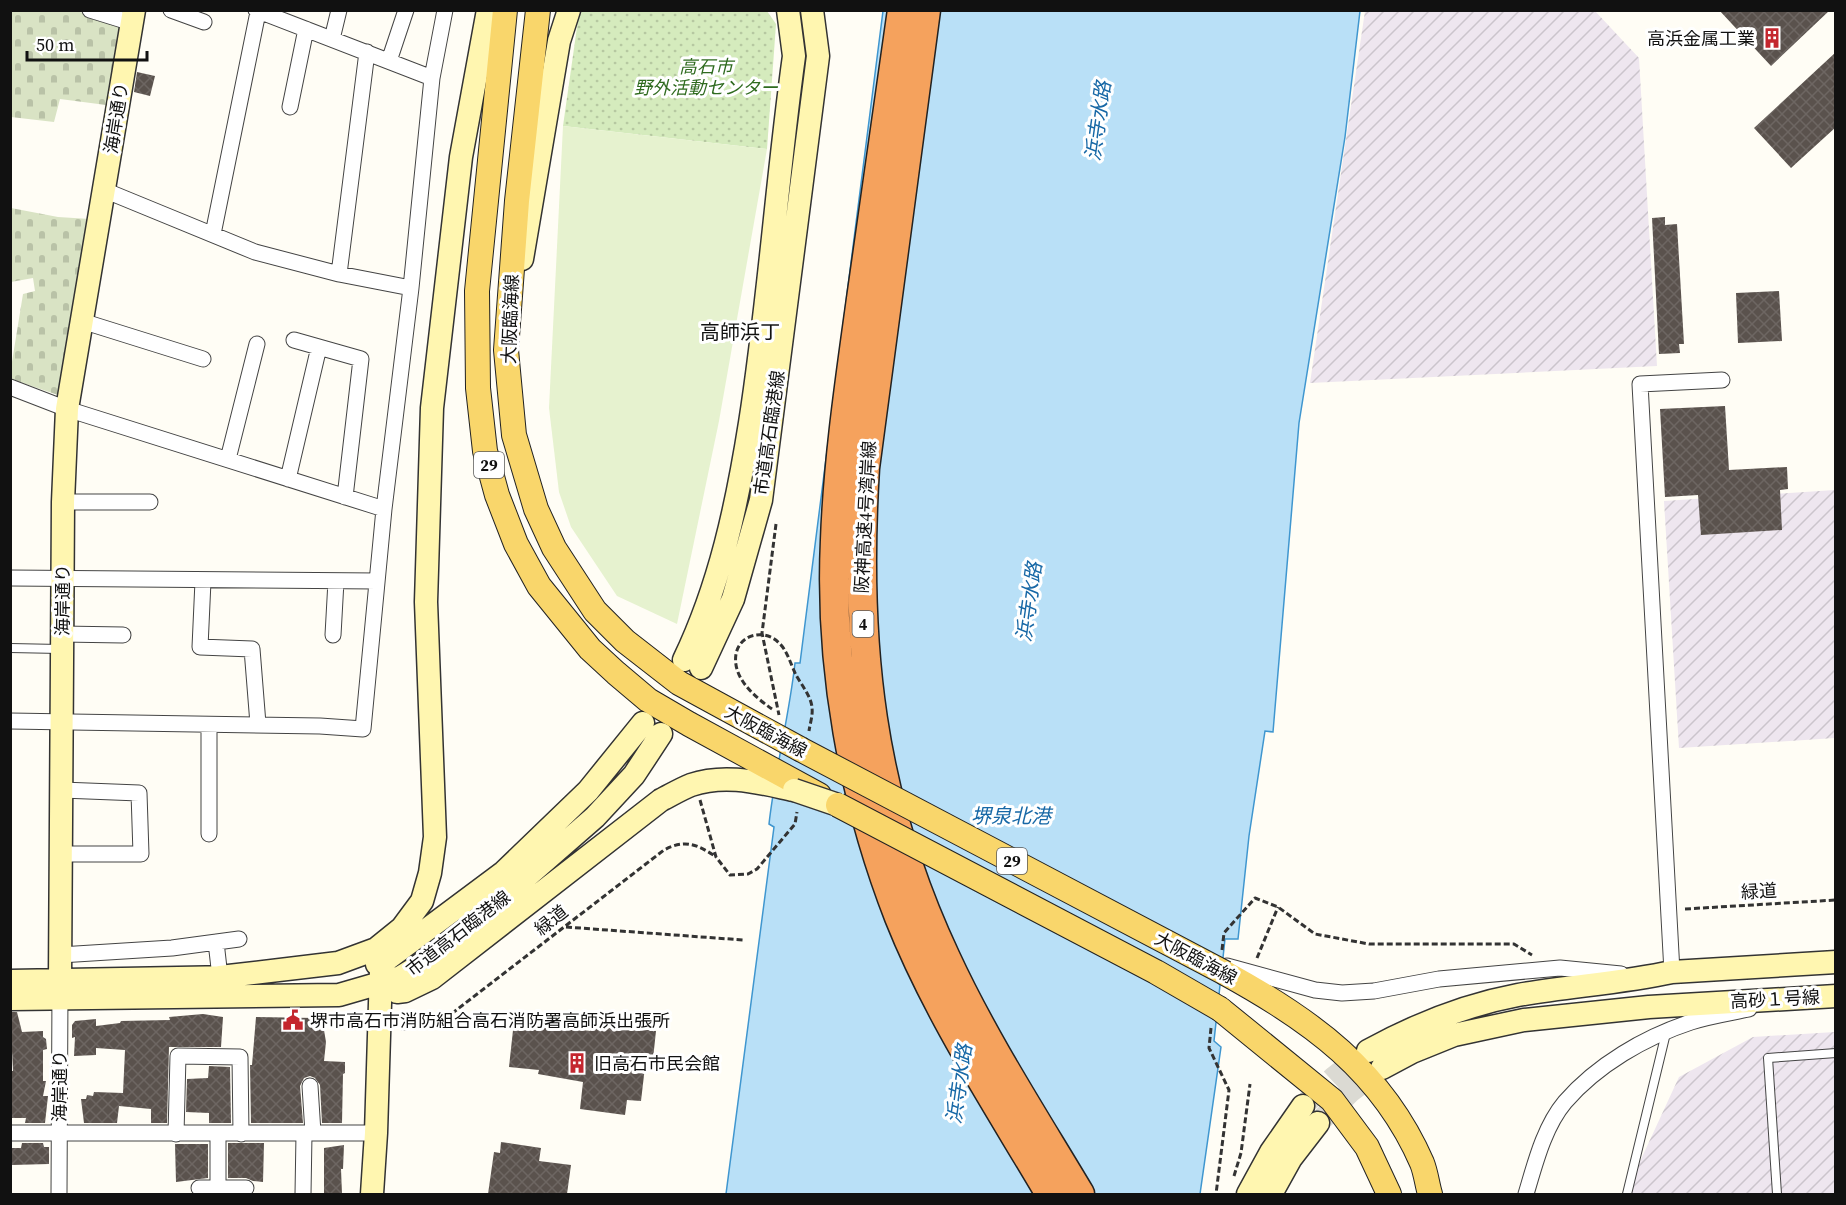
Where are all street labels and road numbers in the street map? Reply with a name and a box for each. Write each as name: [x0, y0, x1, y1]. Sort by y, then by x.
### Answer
street label: 海岸通り: [98, 80, 134, 156]
street label: 大阪臨海線: [496, 274, 524, 364]
street label: 市道高石臨港線: [748, 369, 790, 497]
street label: 阪神高速4号湾岸線: [849, 440, 881, 594]
road number: 29: [474, 452, 504, 478]
street label: 海岸通り: [50, 564, 75, 636]
road number: 4: [852, 611, 874, 637]
street label: 大阪臨海線: [720, 699, 812, 763]
road number: 29: [997, 848, 1027, 874]
street label: 緑道: [1740, 878, 1778, 904]
street label: 市道高石臨港線: [401, 884, 515, 982]
street label: 緑道: [529, 899, 573, 941]
street label: 大阪臨海線: [1150, 926, 1242, 990]
street label: 高砂１号線: [1729, 984, 1821, 1014]
street label: 海岸通り: [47, 1050, 72, 1122]

